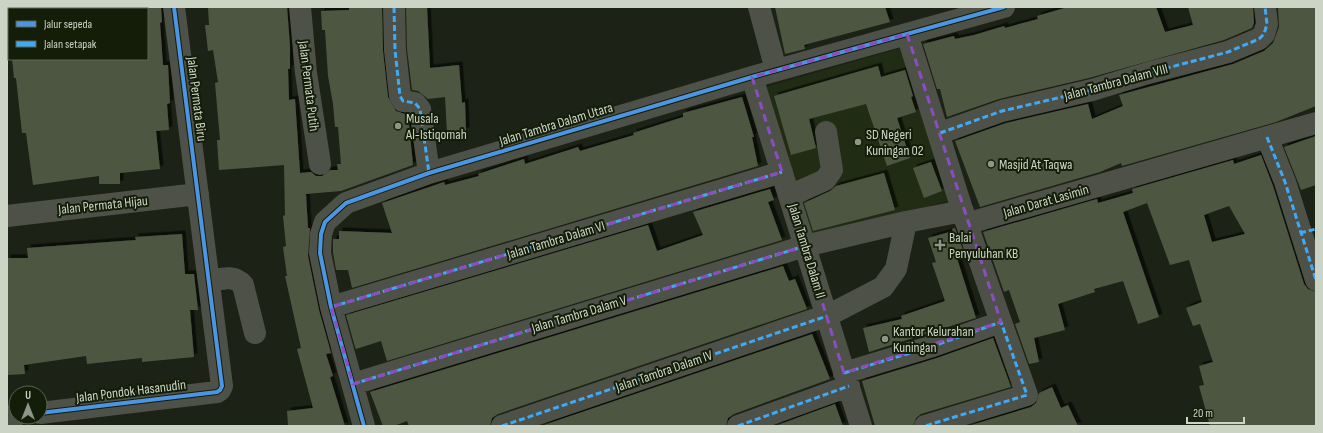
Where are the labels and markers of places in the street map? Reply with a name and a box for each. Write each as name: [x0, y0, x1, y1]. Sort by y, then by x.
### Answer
place label: Musala Al-Istiqomah: [405, 110, 467, 143]
marker: Musala Al-Istiqomah: [393, 121, 403, 131]
place label: SD Negeri Kuningan 02: [866, 126, 924, 159]
marker: SD Negeri Kuningan 02: [853, 137, 863, 147]
place label: Masjid At Taqwa: [999, 156, 1072, 173]
marker: Masjid At Taqwa: [986, 159, 996, 169]
place label: Balai Penyuluhan KB: [949, 229, 1018, 262]
marker: Balai Penyuluhan KB: [934, 239, 946, 251]
place label: Kantor Kelurahan Kuningan: [893, 323, 974, 356]
marker: Kantor Kelurahan Kuningan: [880, 334, 890, 344]

